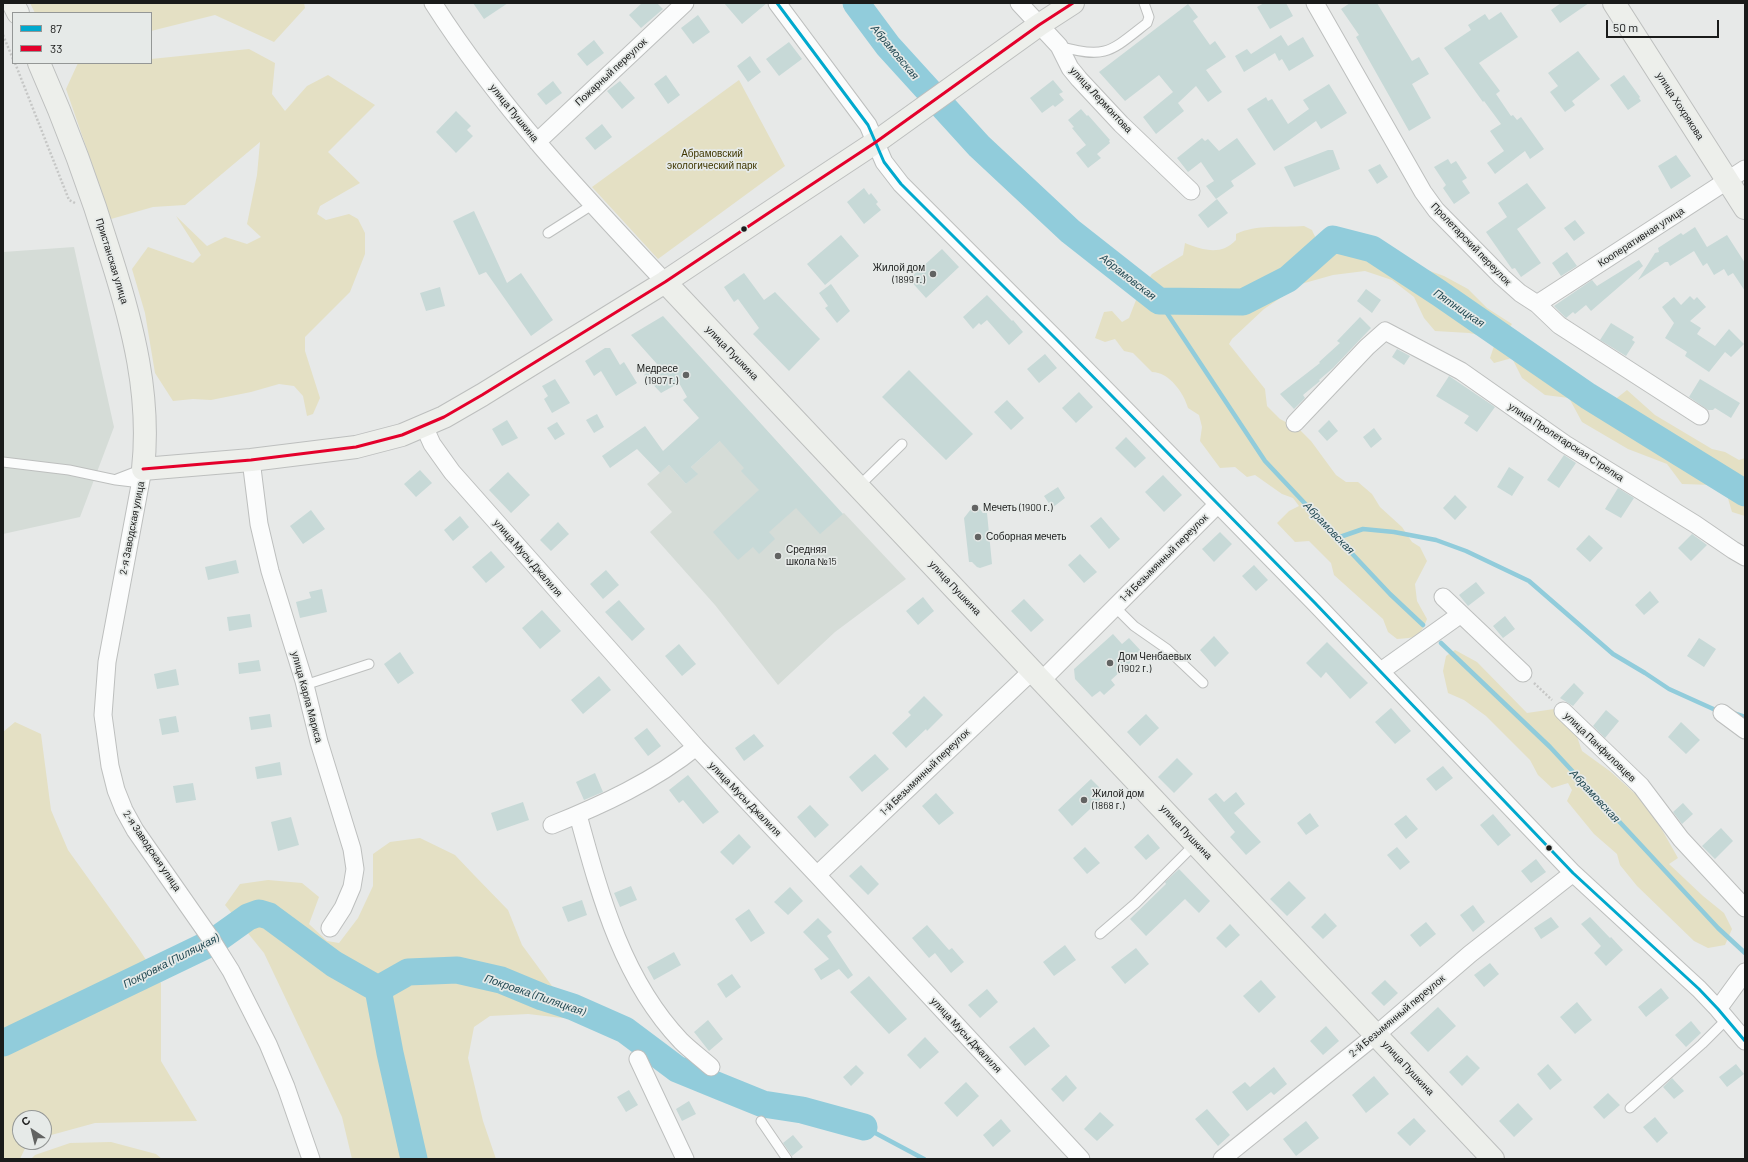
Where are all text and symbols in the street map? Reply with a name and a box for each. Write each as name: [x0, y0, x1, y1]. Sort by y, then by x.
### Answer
legend: [12, 12, 152, 64]
scale bar: [1608, 12, 1721, 38]
text: 50 m: [1613, 20, 1638, 34]
text: 87: [50, 21, 62, 35]
water label: Абрамовская: [868, 22, 922, 82]
street label: Пожарный переулок: [573, 36, 649, 108]
text: 33: [50, 41, 62, 55]
street label: улица Лермонтова: [1067, 64, 1135, 136]
street label: улица Хохрякова: [1654, 70, 1706, 142]
street label: улица Пушкина: [487, 82, 541, 144]
park label: Абрамовский экологический парк: [667, 148, 757, 172]
street label: Пролетарский переулок: [1428, 200, 1514, 288]
street label: Кооперативная улица: [1596, 205, 1686, 269]
street label: Пристанская улица: [93, 217, 131, 305]
unlabelled marker: [739, 224, 749, 234]
water label: Абрамовская: [1097, 251, 1159, 303]
place label: Жилой дом (1899 г.): [873, 262, 925, 286]
marker: Жилой дом (1899 г.): [928, 269, 938, 279]
water label: Пятницкая: [1431, 286, 1487, 330]
street label: улица Пушкина: [703, 323, 761, 383]
place label: Медресе (1907 г.): [637, 363, 678, 386]
marker: Медресе (1907 г.): [681, 370, 691, 380]
street label: улица Пролетарская Стрелка: [1506, 400, 1626, 484]
street label: 2-я Заводская улица: [117, 480, 147, 576]
water label: Абрамовская: [1301, 499, 1357, 557]
place label: Мечеть (1900 г.): [983, 502, 1053, 514]
marker: Мечеть (1900 г.): [970, 503, 980, 513]
street label: 1-й Безымянный переулок: [1118, 512, 1210, 604]
street label: улица Мусы Джалиля: [491, 517, 565, 599]
place label: Соборная мечеть: [986, 531, 1066, 543]
marker: Соборная мечеть: [973, 532, 983, 542]
place label: Средняя школа №15: [786, 544, 837, 568]
marker: Средняя школа №15: [773, 551, 783, 561]
street label: улица Пушкина: [926, 558, 984, 618]
street label: улица Карла Маркса: [289, 650, 325, 744]
place label: Дом Ченбаевых (1902 г.): [1118, 651, 1191, 674]
marker: Дом Ченбаевых (1902 г.): [1105, 658, 1115, 668]
street label: улица Панфиловцев: [1562, 710, 1638, 784]
street label: 1-й Безымянный переулок: [878, 726, 972, 818]
street label: улица Мусы Джалиля: [706, 759, 784, 839]
water label: Абрамовская: [1567, 767, 1623, 825]
place label: Жилой дом (1868 г.): [1092, 788, 1144, 812]
marker: Жилой дом (1868 г.): [1079, 795, 1089, 805]
street label: улица Пушкина: [1157, 802, 1215, 862]
street label: 2-я Заводская улица: [121, 808, 183, 894]
unlabelled marker: [1544, 843, 1554, 853]
water label: Покровка (Пиляцкая): [121, 931, 221, 991]
water label: Покровка (Пиляцкая): [483, 972, 587, 1018]
street label: 2-й Безымянный переулок: [1347, 972, 1447, 1060]
street label: улица Мусы Джалиля: [928, 995, 1004, 1075]
street label: улица Пушкина: [1379, 1038, 1437, 1098]
north arrow: [12, 1110, 52, 1150]
text: С: [18, 1113, 32, 1128]

